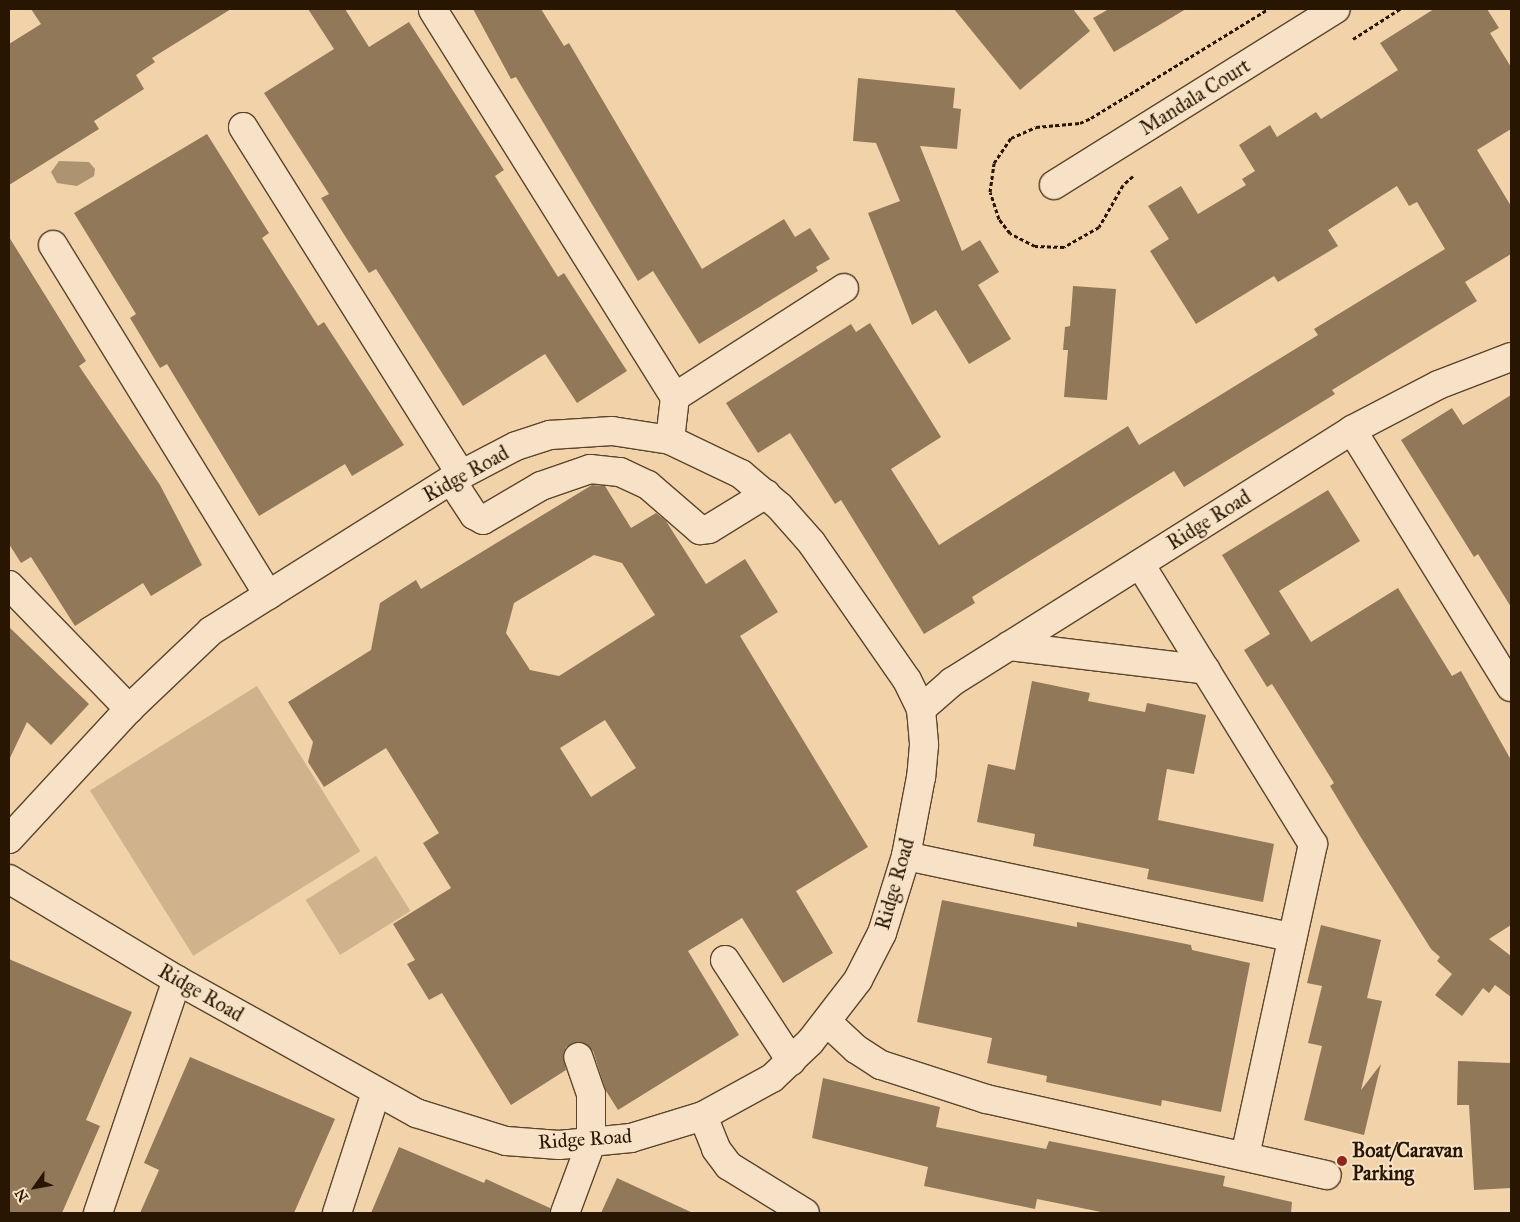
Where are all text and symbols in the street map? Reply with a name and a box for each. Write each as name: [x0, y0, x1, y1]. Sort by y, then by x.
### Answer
street label: Mandala Court: [1135, 54, 1255, 140]
street label: Ridge Road: [419, 441, 513, 507]
street label: Ridge Road: [1163, 485, 1255, 555]
street label: Ridge Road: [870, 835, 920, 933]
street label: Ridge Road: [154, 959, 248, 1027]
street label: Ridge Road: [537, 1124, 633, 1154]
place label: Boat/Caravan Parking: [1352, 1138, 1463, 1185]
marker: Boat/Caravan Parking: [1336, 1155, 1348, 1167]
north arrow: [10, 1162, 60, 1212]
text: N: [12, 1186, 32, 1205]

